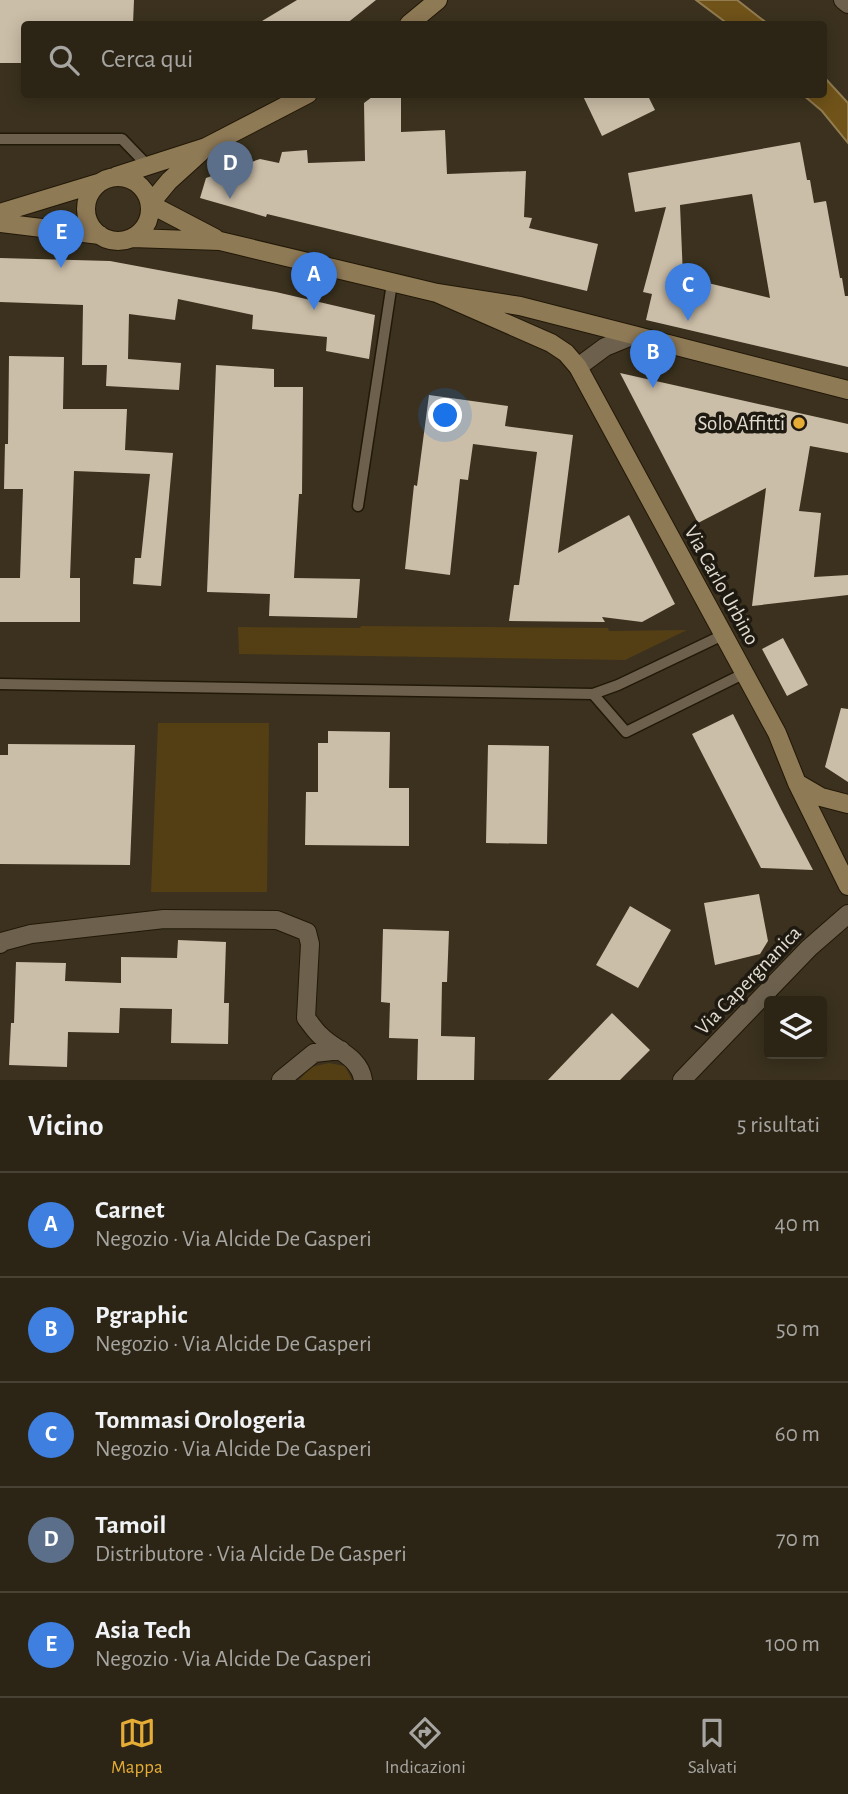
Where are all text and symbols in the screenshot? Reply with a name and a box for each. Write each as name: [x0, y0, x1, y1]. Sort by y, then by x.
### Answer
search box: [21, 21, 827, 98]
icon: search: [45, 41, 83, 79]
text: Cerca qui: [101, 46, 193, 72]
pin: D: [207, 141, 253, 199]
pin: E: [38, 210, 84, 268]
pin: A: [291, 252, 337, 310]
pin: C: [665, 263, 711, 321]
pin: B: [630, 330, 676, 388]
your location: [428, 398, 462, 432]
place label: Solo Affitti: [698, 413, 785, 434]
marker: Solo Affitti: [791, 415, 807, 431]
street label: Via Carlo Urbino: [680, 522, 763, 648]
street label: Via Capergnanica: [692, 922, 805, 1039]
map controls: [764, 996, 827, 1059]
button: layers: [764, 996, 827, 1059]
text: Vicino: [28, 1111, 104, 1141]
text: 5 risultati: [737, 1114, 820, 1137]
text: Carnet: [95, 1197, 165, 1223]
text: A: [44, 1213, 58, 1236]
text: 40 m: [775, 1213, 820, 1236]
text: Negozio · Via Alcide De Gasperi: [95, 1228, 372, 1251]
text: Pgraphic: [95, 1302, 188, 1328]
text: B: [44, 1318, 58, 1341]
text: 50 m: [776, 1318, 820, 1341]
text: Negozio · Via Alcide De Gasperi: [95, 1333, 372, 1356]
text: Tommasi Orologeria: [95, 1407, 306, 1433]
text: C: [45, 1423, 57, 1446]
text: 60 m: [775, 1423, 820, 1446]
text: Negozio · Via Alcide De Gasperi: [95, 1438, 372, 1461]
text: Tamoil: [95, 1512, 166, 1538]
text: D: [43, 1528, 59, 1551]
text: 70 m: [776, 1528, 820, 1551]
text: Distributore · Via Alcide De Gasperi: [95, 1543, 407, 1566]
text: Asia Tech: [95, 1617, 191, 1643]
text: E: [45, 1633, 57, 1656]
text: 100 m: [766, 1633, 820, 1656]
text: Negozio · Via Alcide De Gasperi: [95, 1648, 372, 1671]
tab: Mappa: [111, 1714, 163, 1779]
tab: Indicazioni: [385, 1714, 466, 1779]
tab: Salvati: [688, 1714, 737, 1779]

